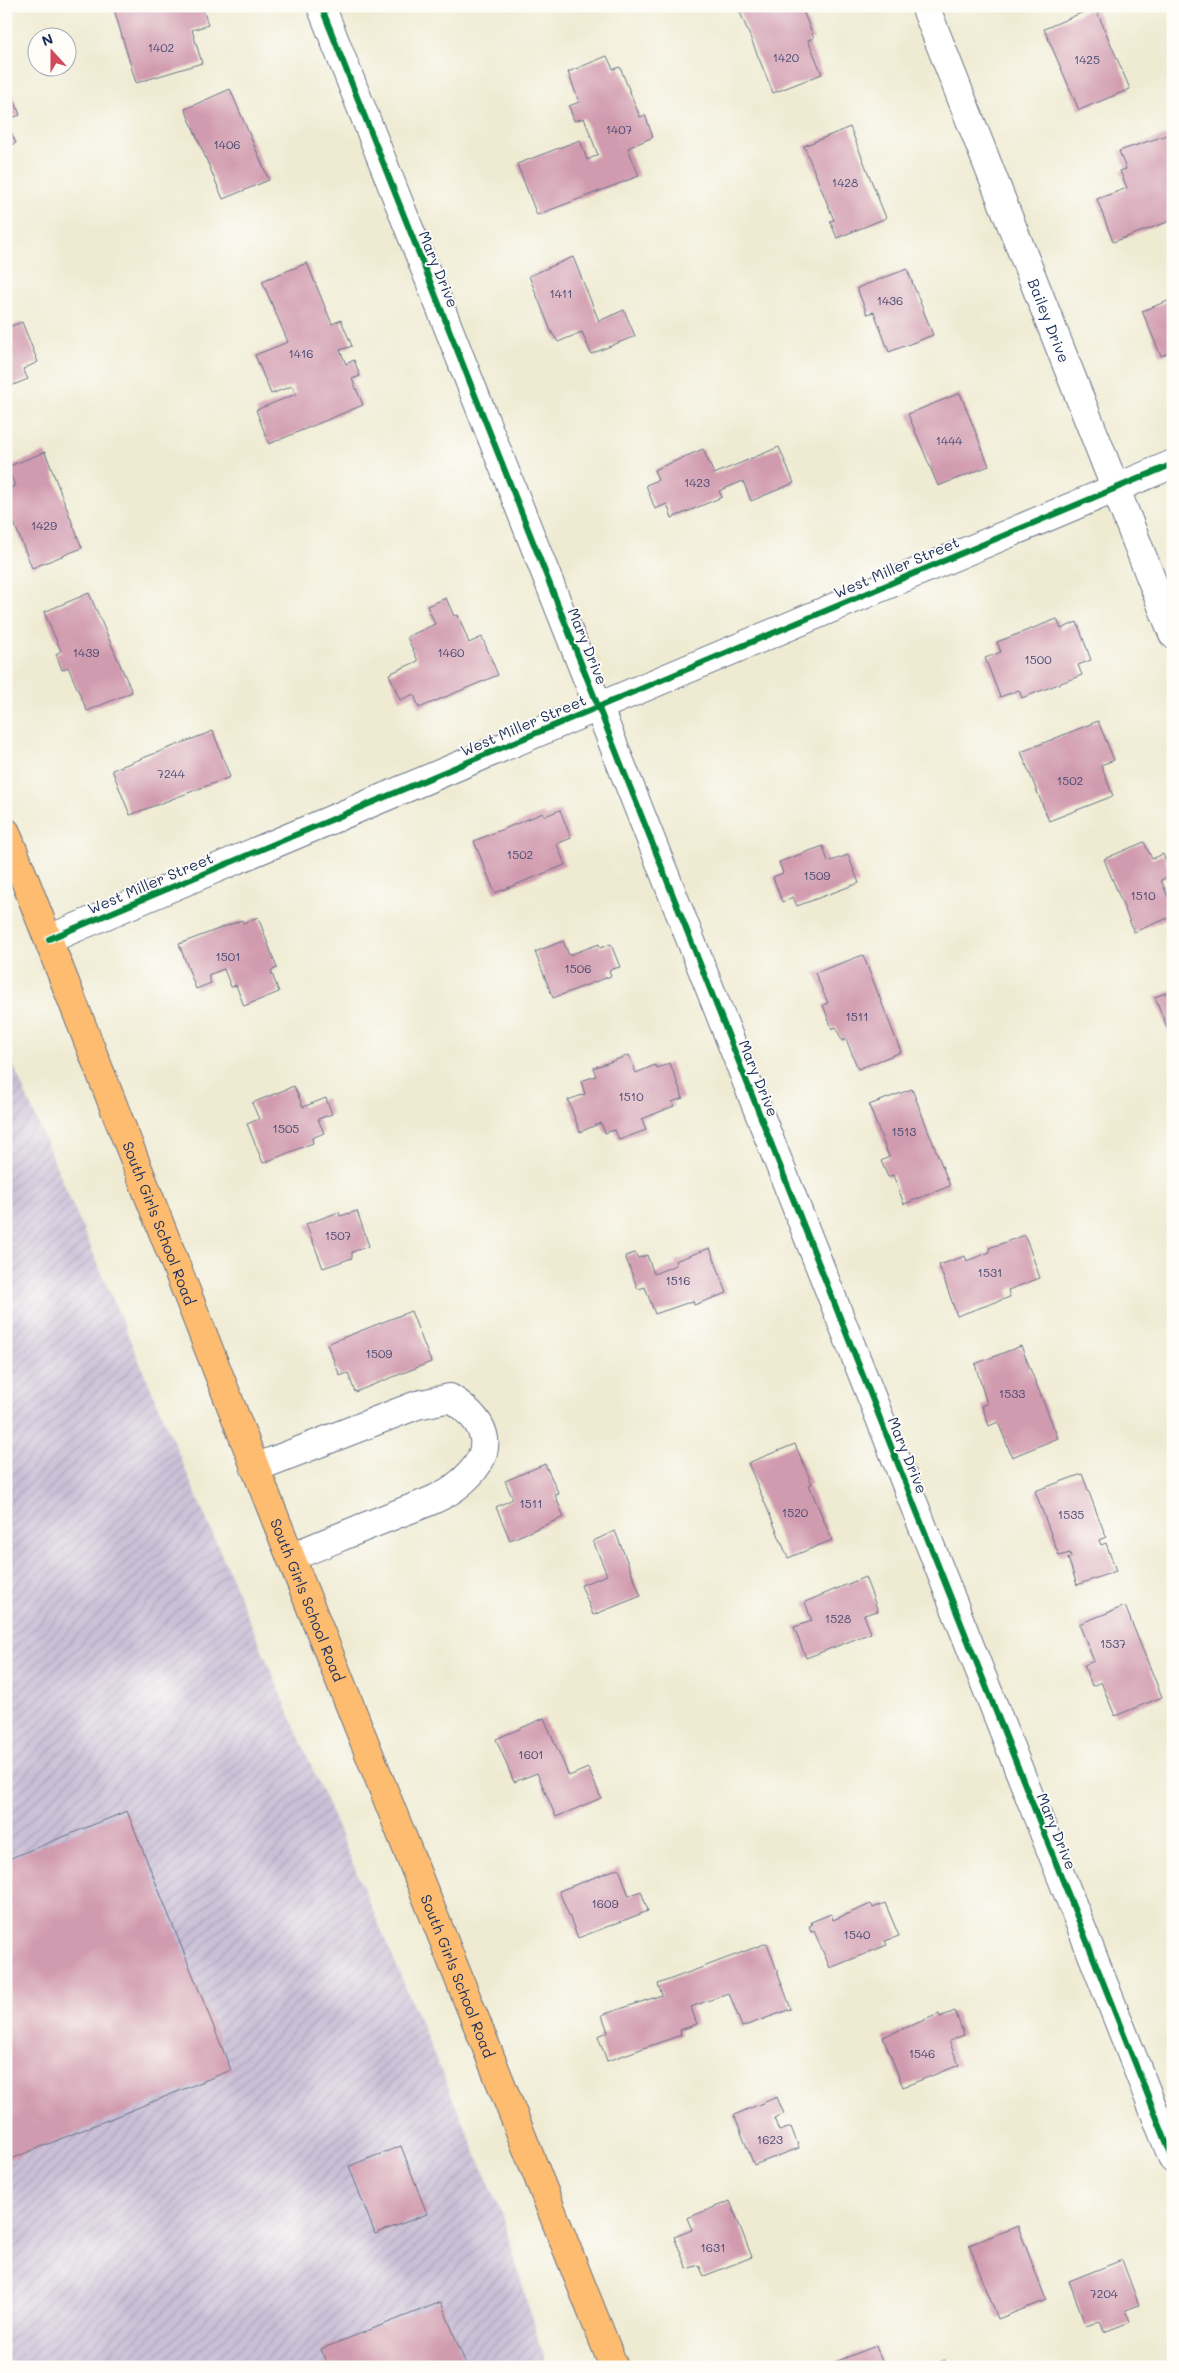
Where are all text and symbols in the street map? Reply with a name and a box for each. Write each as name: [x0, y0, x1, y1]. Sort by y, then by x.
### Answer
north arrow: [28, 28, 78, 78]
text: N: [39, 29, 56, 50]
house number: 1402: [148, 39, 174, 55]
house number: 1420: [773, 49, 800, 65]
house number: 1425: [1074, 51, 1100, 67]
house number: 1407: [606, 121, 633, 137]
house number: 1406: [213, 136, 241, 152]
house number: 1428: [832, 174, 858, 190]
street label: Mary Drive: [415, 228, 463, 310]
street label: Bailey Drive: [1024, 275, 1075, 365]
house number: 1411: [549, 285, 573, 301]
house number: 1436: [877, 292, 903, 308]
house number: 1416: [288, 345, 314, 361]
house number: 1444: [936, 432, 962, 448]
house number: 1423: [684, 474, 710, 490]
house number: 1429: [31, 517, 57, 533]
street label: West Miller Street: [830, 531, 962, 603]
street label: Mary Drive: [564, 605, 612, 687]
house number: 1439: [73, 644, 99, 660]
house number: 1460: [437, 644, 465, 660]
house number: 1500: [1024, 651, 1052, 667]
street label: West Miller Street: [457, 689, 589, 761]
house number: 7244: [157, 765, 185, 781]
house number: 1502: [1057, 772, 1083, 788]
house number: 1502: [507, 846, 533, 862]
street label: West Miller Street: [84, 847, 216, 919]
house number: 1509: [804, 867, 830, 883]
house number: 1510: [1130, 887, 1156, 903]
house number: 1501: [215, 948, 241, 964]
house number: 1506: [564, 960, 592, 976]
house number: 1511: [845, 1008, 869, 1024]
street label: Mary Drive: [735, 1037, 783, 1119]
house number: 1510: [618, 1088, 644, 1104]
house number: 1505: [273, 1120, 299, 1136]
house number: 1513: [892, 1123, 916, 1139]
street label: South Girls School Road: [118, 1138, 200, 1308]
house number: 1507: [325, 1227, 352, 1243]
house number: 1531: [978, 1264, 1002, 1280]
house number: 1516: [666, 1272, 690, 1288]
house number: 1509: [366, 1345, 392, 1361]
house number: 1533: [999, 1385, 1025, 1401]
street label: Mary Drive: [884, 1414, 932, 1496]
house number: 1511: [519, 1495, 543, 1511]
house number: 1520: [782, 1504, 809, 1520]
house number: 1535: [1058, 1506, 1084, 1522]
street label: South Girls School Road: [266, 1515, 349, 1684]
house number: 1528: [825, 1610, 851, 1626]
house number: 1537: [1100, 1635, 1126, 1651]
house number: 1601: [518, 1746, 544, 1762]
street label: Mary Drive: [1033, 1790, 1081, 1872]
street label: South Girls School Road: [416, 1891, 499, 2061]
house number: 1609: [591, 1895, 619, 1911]
house number: 1540: [844, 1926, 871, 1942]
house number: 1546: [909, 2045, 935, 2061]
house number: 1623: [757, 2131, 783, 2147]
house number: 1631: [700, 2239, 726, 2255]
house number: 7204: [1090, 2285, 1118, 2301]

